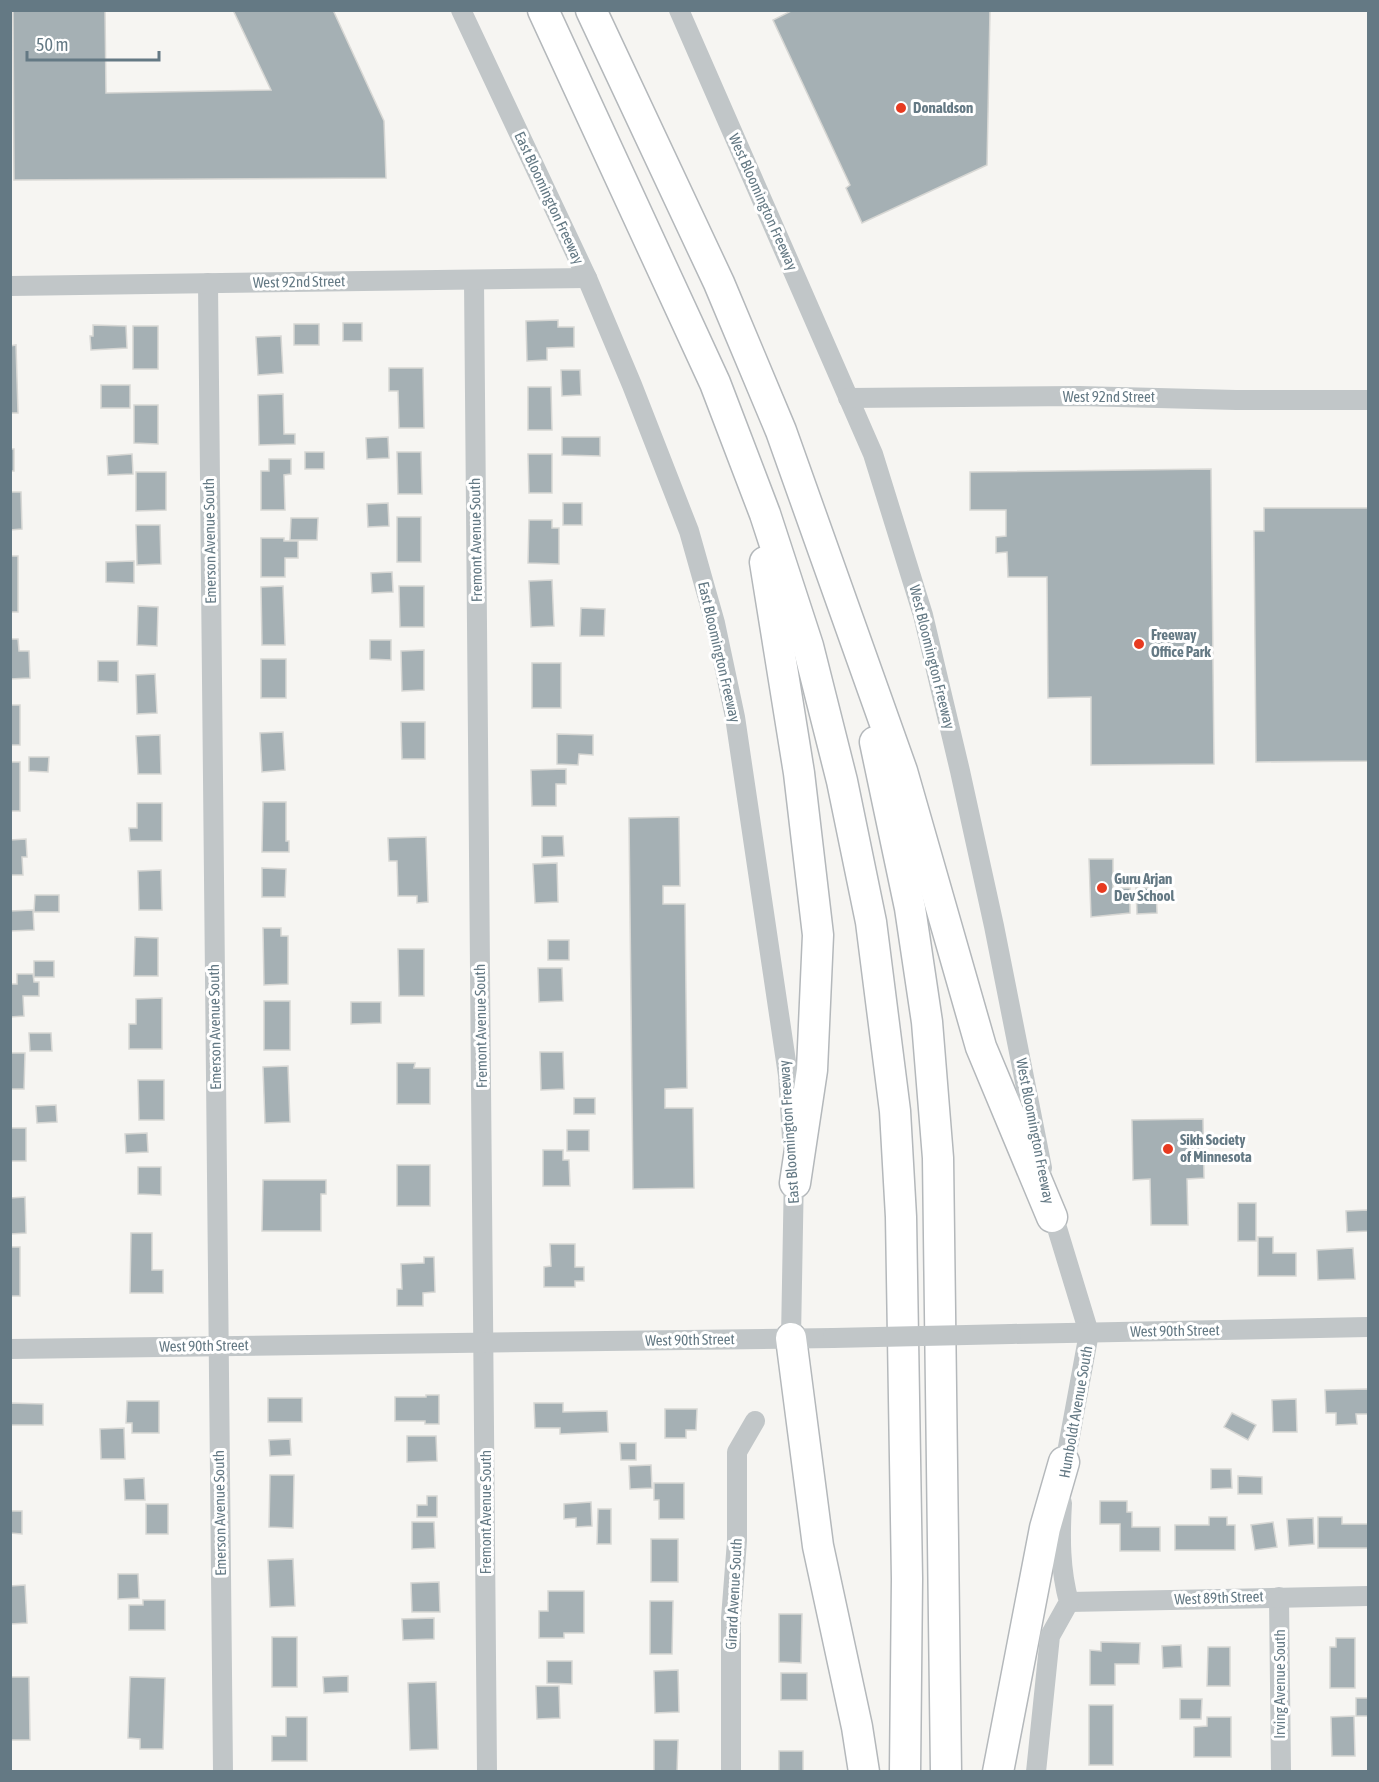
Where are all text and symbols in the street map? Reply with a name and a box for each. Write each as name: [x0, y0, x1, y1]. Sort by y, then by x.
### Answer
scale bar: [27, 24, 159, 62]
text: 50 m: [36, 34, 68, 55]
place label: Donaldson: [913, 99, 973, 116]
marker: Donaldson: [894, 101, 908, 115]
street label: East Bloomington Freeway: [511, 129, 588, 267]
street label: West Bloomington Freeway: [726, 131, 801, 273]
street label: West 92nd Street: [253, 272, 345, 291]
street label: West 92nd Street: [1063, 388, 1155, 405]
street label: Emerson Avenue South: [200, 478, 219, 604]
street label: Fremont Avenue South: [466, 478, 485, 602]
street label: East Bloomington Freeway: [695, 580, 744, 724]
street label: West Bloomington Freeway: [906, 583, 959, 731]
place label: Freeway Office Park: [1151, 626, 1211, 660]
marker: Freeway Office Park: [1132, 637, 1146, 651]
place label: Guru Arjan Dev School: [1114, 870, 1176, 904]
marker: Guru Arjan Dev School: [1095, 881, 1109, 895]
street label: Emerson Avenue South: [205, 964, 224, 1090]
street label: Fremont Avenue South: [471, 964, 490, 1088]
street label: West Bloomington Freeway: [1013, 1057, 1058, 1205]
street label: East Bloomington Freeway: [775, 1060, 802, 1205]
place label: Sikh Society of Minnesota: [1180, 1131, 1252, 1165]
marker: Sikh Society of Minnesota: [1161, 1142, 1175, 1156]
street label: West 90th Street: [1130, 1321, 1220, 1340]
street label: West 90th Street: [645, 1330, 735, 1349]
street label: West 90th Street: [159, 1336, 249, 1355]
street label: Humboldt Avenue South: [1056, 1344, 1096, 1479]
street label: Emerson Avenue South: [210, 1450, 229, 1576]
street label: Fremont Avenue South: [477, 1450, 494, 1574]
street label: Girard Avenue South: [722, 1538, 745, 1650]
street label: West 89th Street: [1174, 1587, 1264, 1608]
street label: Irving Avenue South: [1271, 1629, 1288, 1739]

